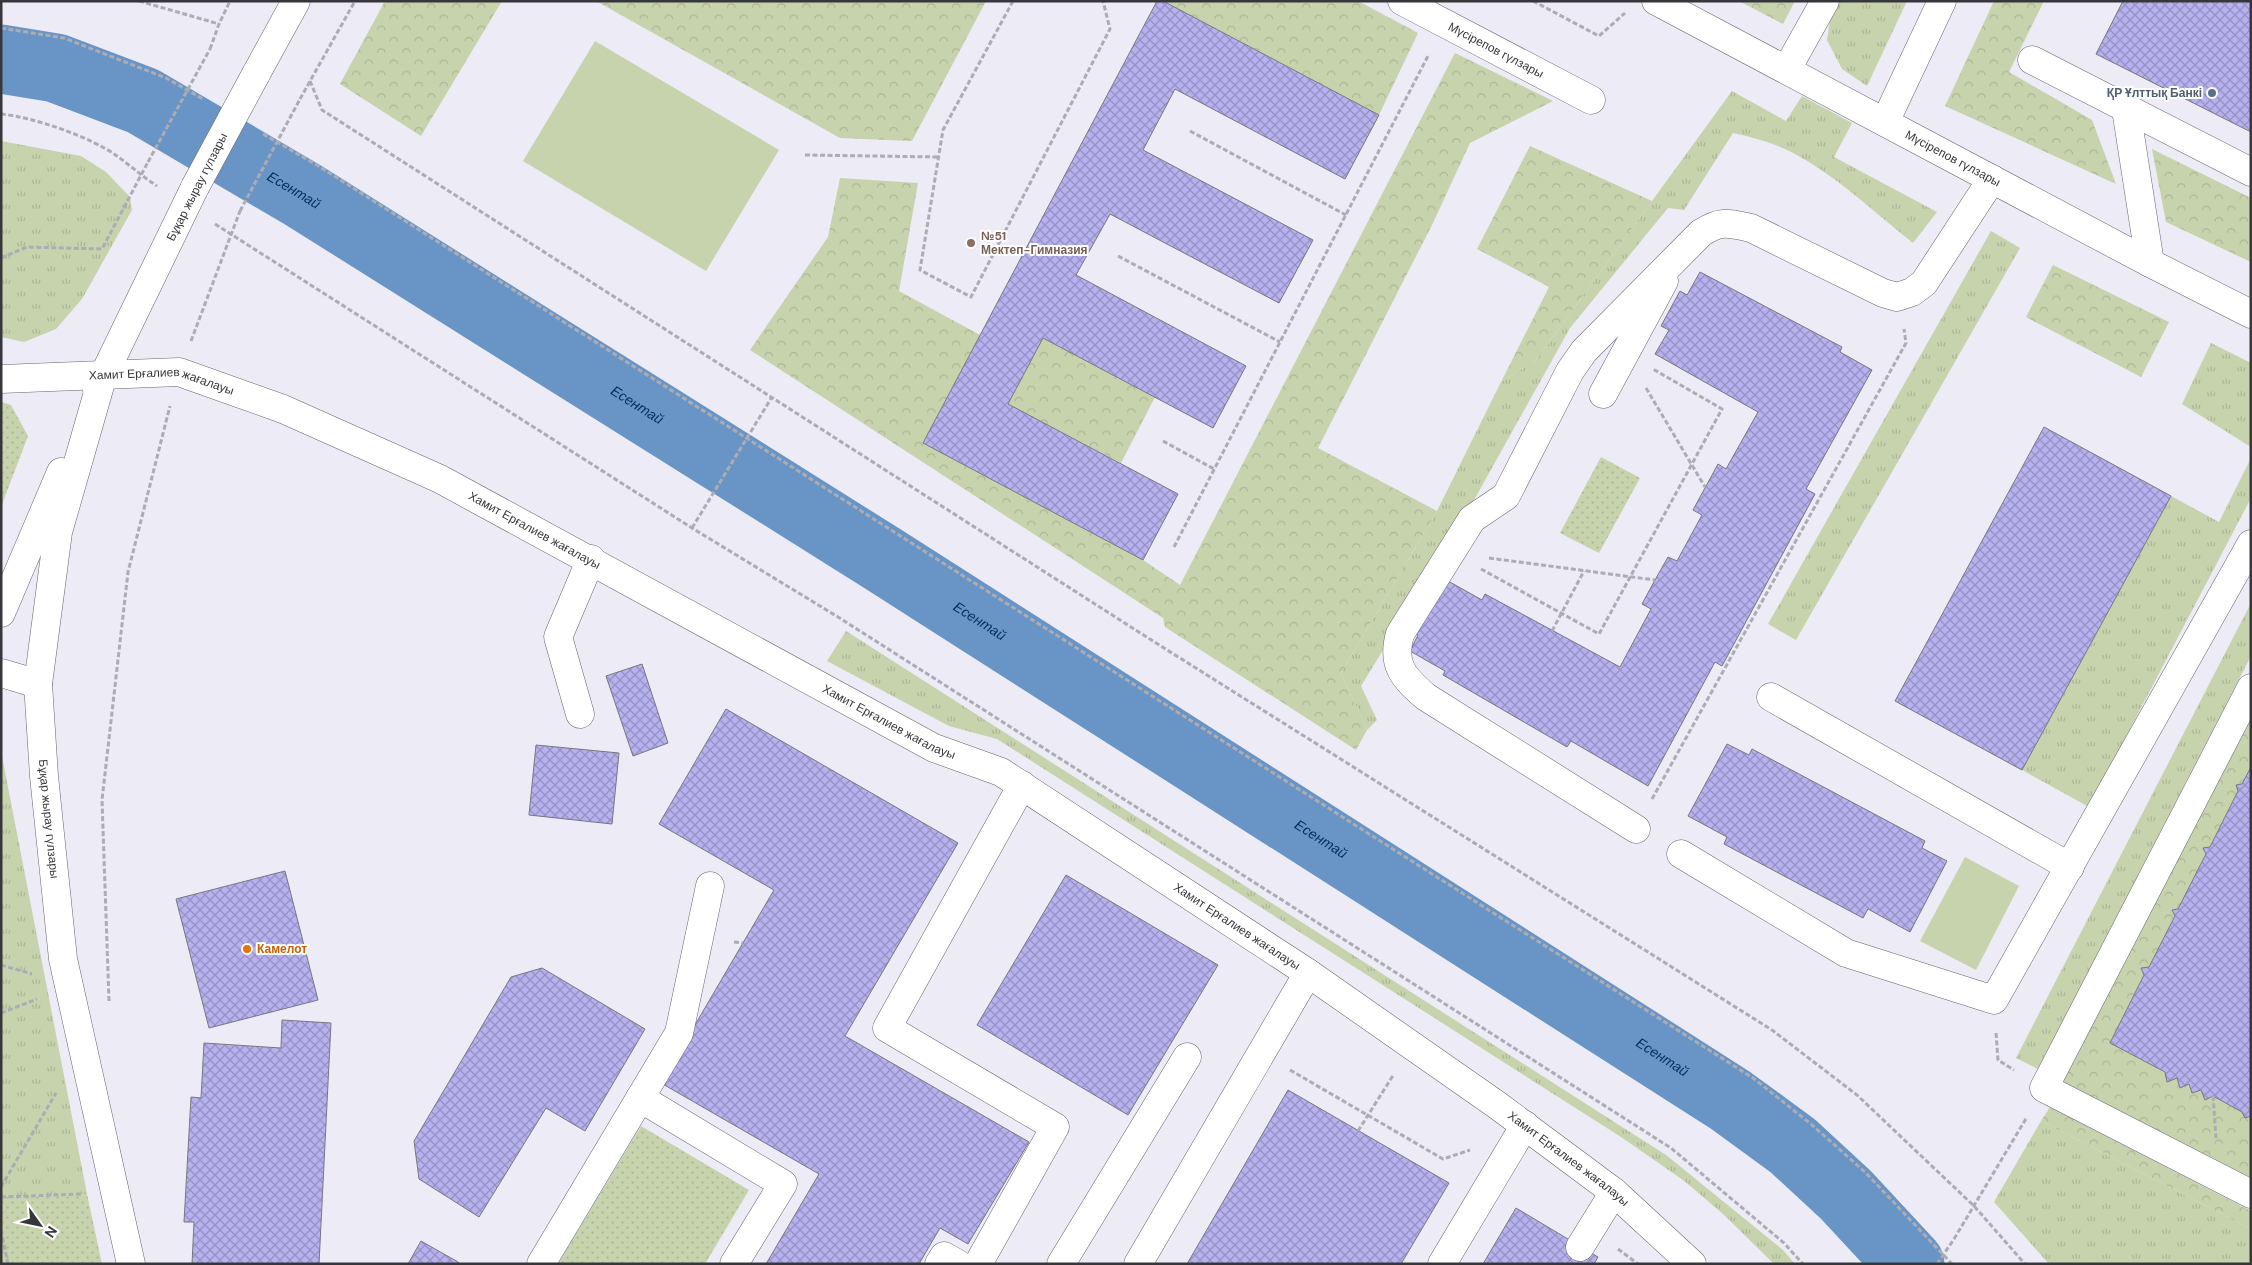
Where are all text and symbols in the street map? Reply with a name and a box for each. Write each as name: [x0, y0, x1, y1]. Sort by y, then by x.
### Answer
street label: Мүсірепов гүлзары: [1445, 19, 1546, 82]
place label: ҚР Ұлттық Банкі: [2107, 85, 2202, 101]
marker: ҚР Ұлттық Банкі: [2206, 87, 2218, 99]
street label: Мүсірепов гүлзары: [1902, 127, 2003, 190]
street label: Бұқар жырау гүлзары: [163, 130, 231, 244]
water label: Есентай: [264, 167, 324, 213]
place label: №51 Мектеп-Гимназия: [981, 228, 1088, 258]
marker: №51 Мектеп-Гимназия: [965, 237, 977, 249]
street label: Хамит Ерғалиев жағалауы: [89, 364, 236, 399]
water label: Есентай: [608, 381, 667, 428]
street label: Хамит Ерғалиев жағалауы: [466, 488, 603, 573]
water label: Есентай: [950, 597, 1010, 644]
street label: Хамит Ерғалиев жағалауы: [820, 681, 958, 763]
street label: Бұқар жырау гүлзары: [35, 759, 63, 879]
water label: Есентай: [1291, 815, 1351, 862]
street label: Хамит Ерғалиев жағалауы: [1171, 879, 1303, 974]
place label: Камелот: [257, 941, 307, 957]
marker: Камелот: [241, 943, 253, 955]
water label: Есентай: [1633, 1033, 1692, 1080]
street label: Хамит Ерғалиев жағалауы: [1505, 1108, 1632, 1210]
north arrow: [15, 1200, 65, 1250]
text: N: [41, 1223, 61, 1241]

